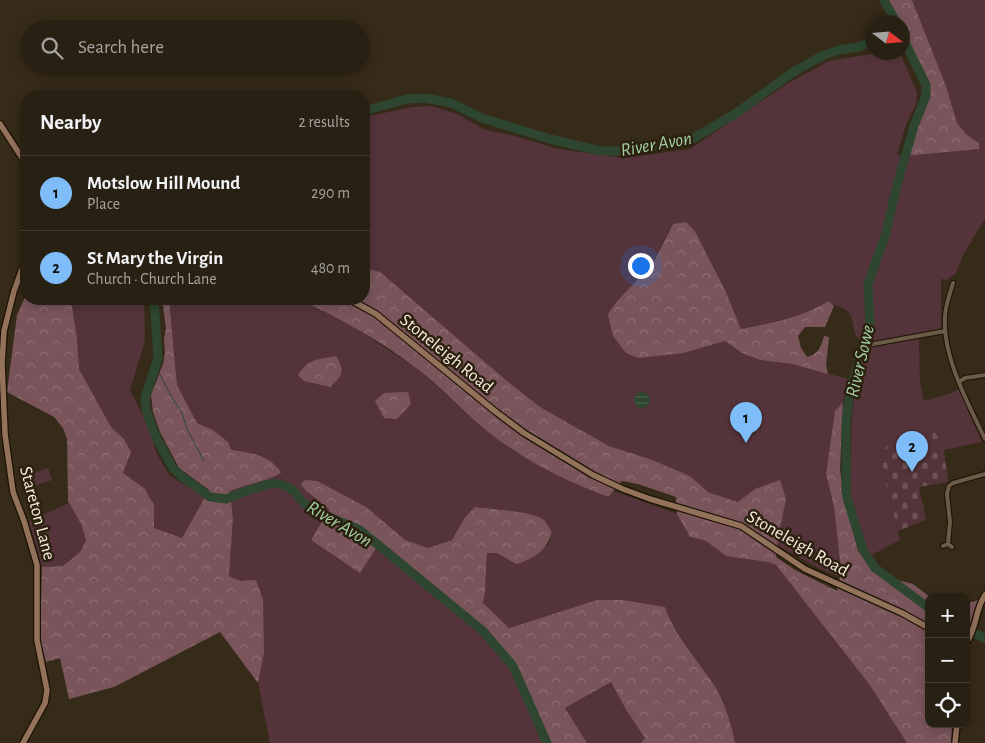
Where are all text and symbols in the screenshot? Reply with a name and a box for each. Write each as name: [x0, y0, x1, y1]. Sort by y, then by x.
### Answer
north arrow: [865, 15, 910, 60]
search box: [20, 20, 370, 75]
icon: search: [38, 34, 66, 62]
text: Search here: [78, 38, 164, 57]
text: Nearby: [40, 112, 101, 133]
text: 2 results: [298, 114, 350, 130]
water label: River Avon: [619, 129, 693, 160]
text: Motslow Hill Mound: [87, 174, 240, 193]
text: 1: [53, 185, 59, 201]
text: 290 m: [311, 185, 350, 201]
text: Place: [87, 196, 120, 212]
text: St Mary the Virgin: [87, 249, 223, 268]
your location: [628, 253, 654, 279]
text: 2: [52, 260, 60, 276]
text: 480 m: [311, 260, 350, 276]
text: Church · Church Lane: [87, 271, 217, 287]
street label: Stoneleigh Road: [396, 311, 496, 397]
water label: River Sowe: [843, 323, 878, 399]
pin: 1: [730, 402, 762, 443]
pin: 2: [896, 431, 928, 472]
street label: Stareton Lane: [16, 465, 58, 562]
water label: River Avon: [303, 498, 375, 551]
street label: Stoneleigh Road: [744, 508, 851, 580]
map controls: [925, 593, 970, 728]
button: +: [925, 593, 970, 638]
button: −: [925, 638, 970, 683]
button: locate: [925, 683, 970, 728]

